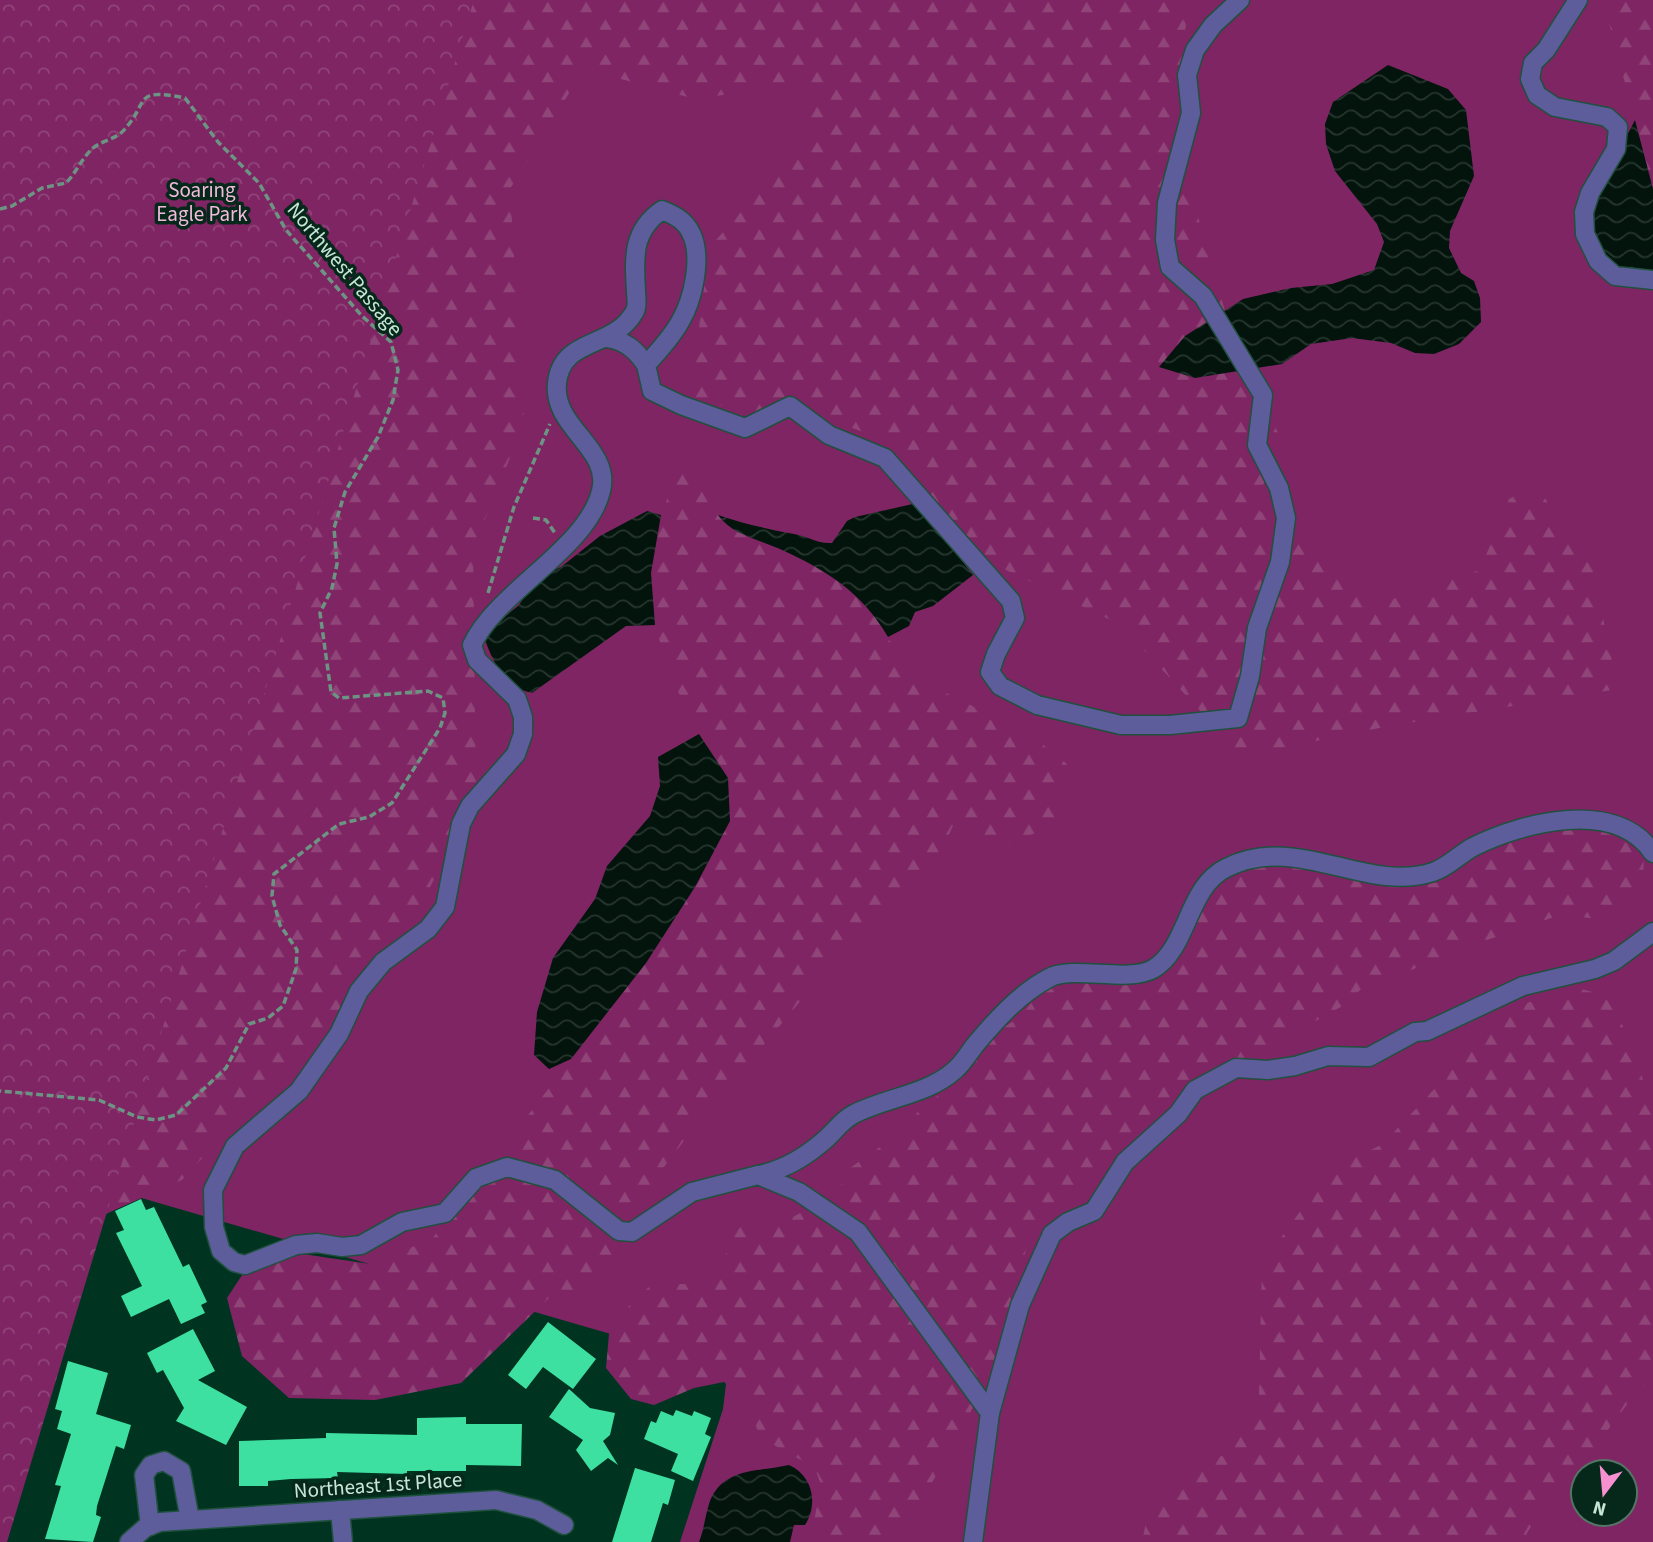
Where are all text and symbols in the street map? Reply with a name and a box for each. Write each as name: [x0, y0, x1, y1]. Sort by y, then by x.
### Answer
park label: Soaring Eagle Park: [156, 175, 248, 229]
street label: Northwest Passage: [280, 196, 410, 342]
north arrow: [1569, 1458, 1639, 1528]
street label: Northeast 1st Place: [293, 1464, 463, 1506]
text: N: [1590, 1493, 1610, 1523]

